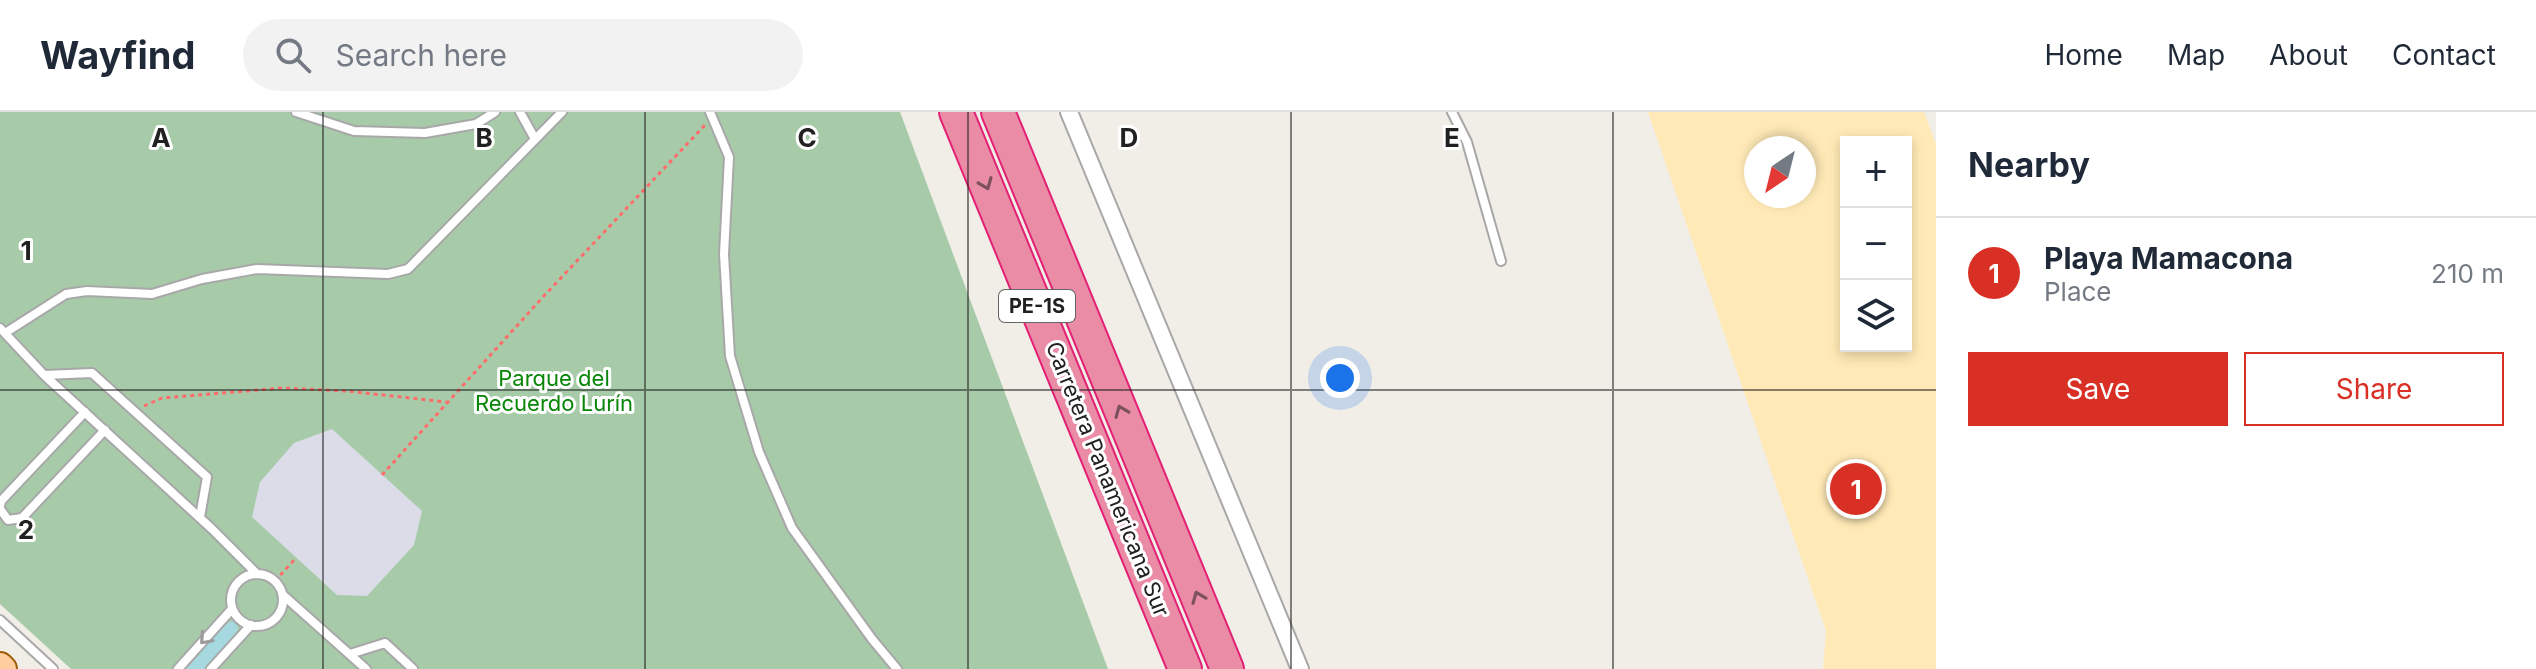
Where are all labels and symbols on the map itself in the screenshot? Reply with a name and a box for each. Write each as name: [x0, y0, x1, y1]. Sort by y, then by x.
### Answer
text: A: [151, 122, 171, 153]
text: B: [475, 122, 493, 153]
text: C: [797, 122, 817, 153]
text: D: [1120, 122, 1138, 153]
text: E: [1444, 122, 1460, 153]
north arrow: [1744, 136, 1816, 208]
one-way arrow: [976, 176, 993, 190]
text: 1: [20, 235, 32, 266]
road number: PE-1S: [999, 290, 1075, 322]
street label: Carretera Panamericana Sur: [1041, 338, 1175, 620]
your location: [1320, 358, 1360, 398]
park label: Parque del Recuerdo Lurín: [475, 365, 633, 416]
one-way arrow: [1115, 405, 1131, 419]
pin: 1: [1830, 459, 1882, 519]
text: 2: [18, 514, 34, 545]
one-way arrow: [1191, 591, 1207, 605]
one-way arrow: [200, 630, 215, 644]

